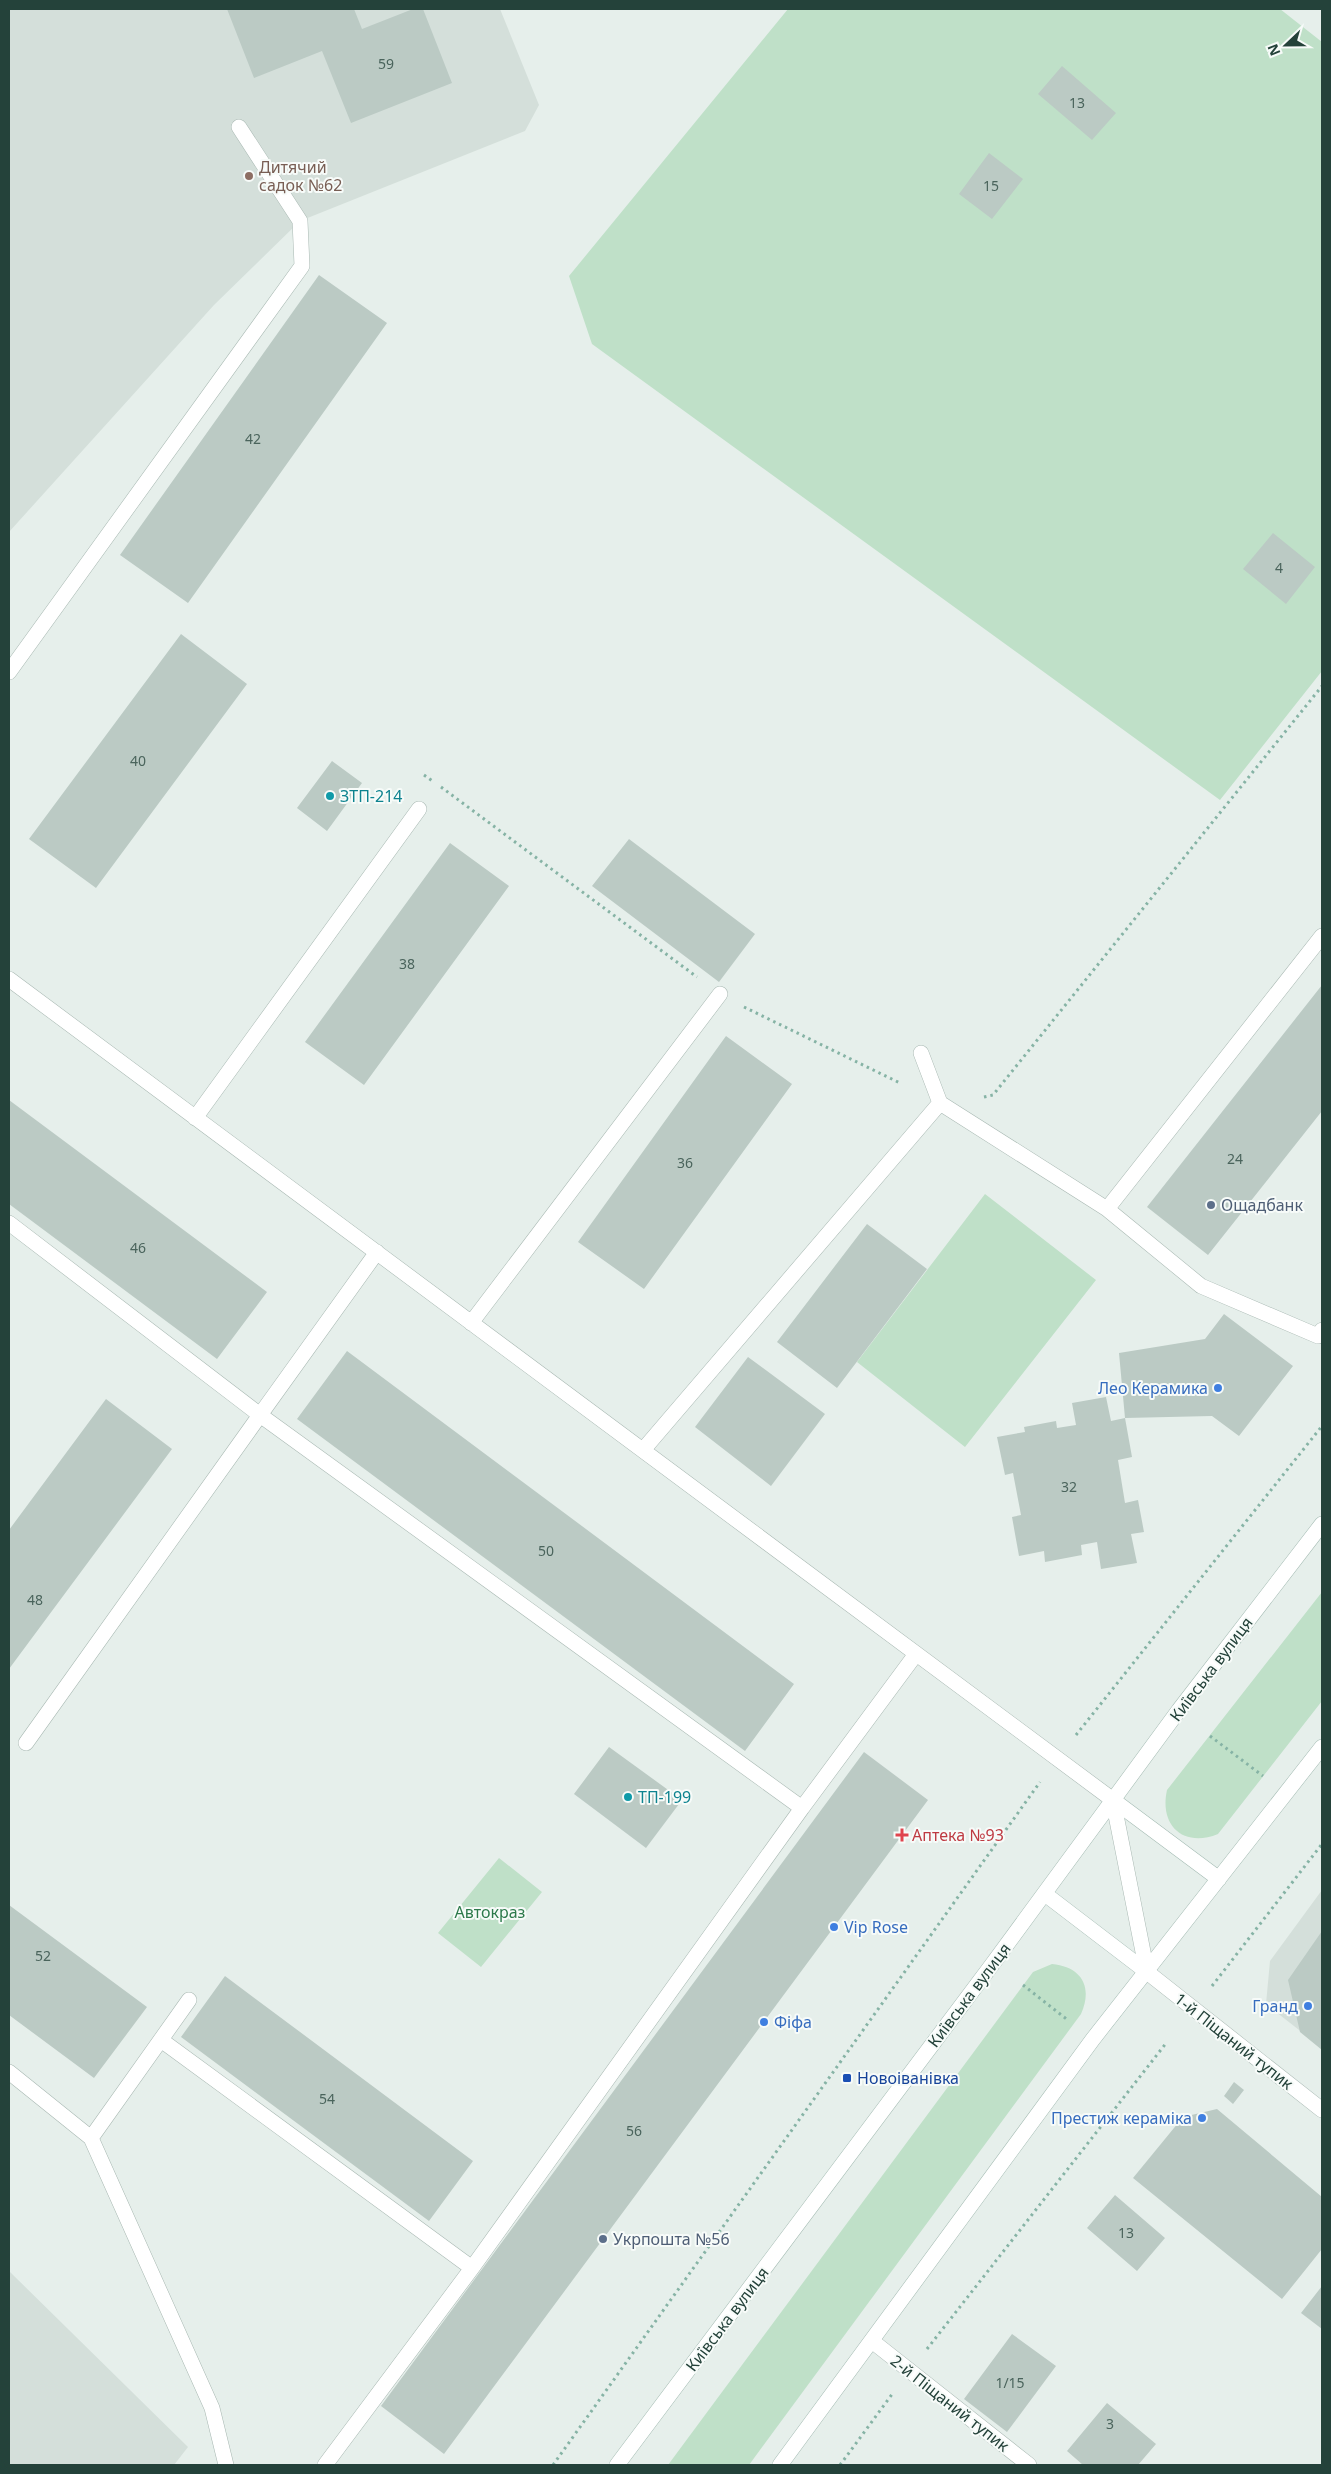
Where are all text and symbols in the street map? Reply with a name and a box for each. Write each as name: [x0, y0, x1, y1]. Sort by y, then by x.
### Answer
north arrow: [1261, 20, 1311, 70]
text: N: [1263, 41, 1284, 59]
house number: 59: [378, 54, 394, 73]
house number: 13: [1069, 93, 1085, 112]
place label: Дитячий садок №62: [259, 156, 342, 196]
marker: Дитячий садок №62: [243, 170, 255, 182]
house number: 15: [983, 176, 999, 195]
house number: 42: [245, 429, 261, 448]
house number: 4: [1275, 558, 1283, 577]
house number: 40: [130, 751, 146, 770]
place label: ЗТП-214: [340, 785, 402, 807]
marker: ЗТП-214: [324, 790, 336, 802]
house number: 38: [399, 954, 415, 973]
house number: 24: [1227, 1149, 1243, 1168]
house number: 36: [677, 1153, 693, 1172]
place label: Ощадбанк: [1221, 1194, 1303, 1216]
marker: Ощадбанк: [1205, 1199, 1217, 1211]
house number: 46: [130, 1238, 146, 1257]
place label: Лео Керамика: [1098, 1377, 1208, 1399]
marker: Лео Керамика: [1212, 1382, 1224, 1394]
house number: 32: [1061, 1477, 1077, 1496]
house number: 50: [538, 1541, 554, 1560]
house number: 48: [27, 1590, 43, 1609]
street label: Київська вулиця: [1164, 1612, 1258, 1726]
place label: ТП-199: [638, 1786, 691, 1808]
marker: ТП-199: [622, 1791, 634, 1803]
place label: Аптека №93: [912, 1824, 1004, 1846]
marker: Аптека №93: [896, 1829, 908, 1841]
park label: Автокраз: [455, 1901, 526, 1923]
place label: Vip Rose: [844, 1916, 908, 1938]
marker: Vip Rose: [828, 1921, 840, 1933]
street label: Київська вулиця: [922, 1938, 1016, 2052]
house number: 52: [35, 1946, 51, 1965]
street label: 1-й Піщаний тупик: [1170, 1988, 1298, 2095]
place label: Гранд: [1252, 1995, 1298, 2017]
marker: Гранд: [1302, 2000, 1314, 2012]
place label: Фiфа: [774, 2011, 812, 2033]
marker: Фiфа: [758, 2016, 770, 2028]
place label: Новоіванівка: [857, 2067, 959, 2089]
marker: Новоіванівка: [841, 2072, 853, 2084]
house number: 54: [319, 2089, 335, 2108]
place label: Престиж кераміка: [1051, 2107, 1192, 2129]
marker: Престиж кераміка: [1196, 2112, 1208, 2124]
house number: 56: [626, 2121, 642, 2140]
house number: 13: [1118, 2223, 1134, 2242]
place label: Укрпошта №56: [613, 2228, 730, 2250]
marker: Укрпошта №56: [597, 2233, 609, 2245]
street label: Київська вулиця: [680, 2262, 774, 2376]
street label: 2-й Піщаний тупик: [886, 2350, 1014, 2457]
house number: 1/15: [995, 2373, 1025, 2392]
house number: 3: [1106, 2414, 1114, 2433]

